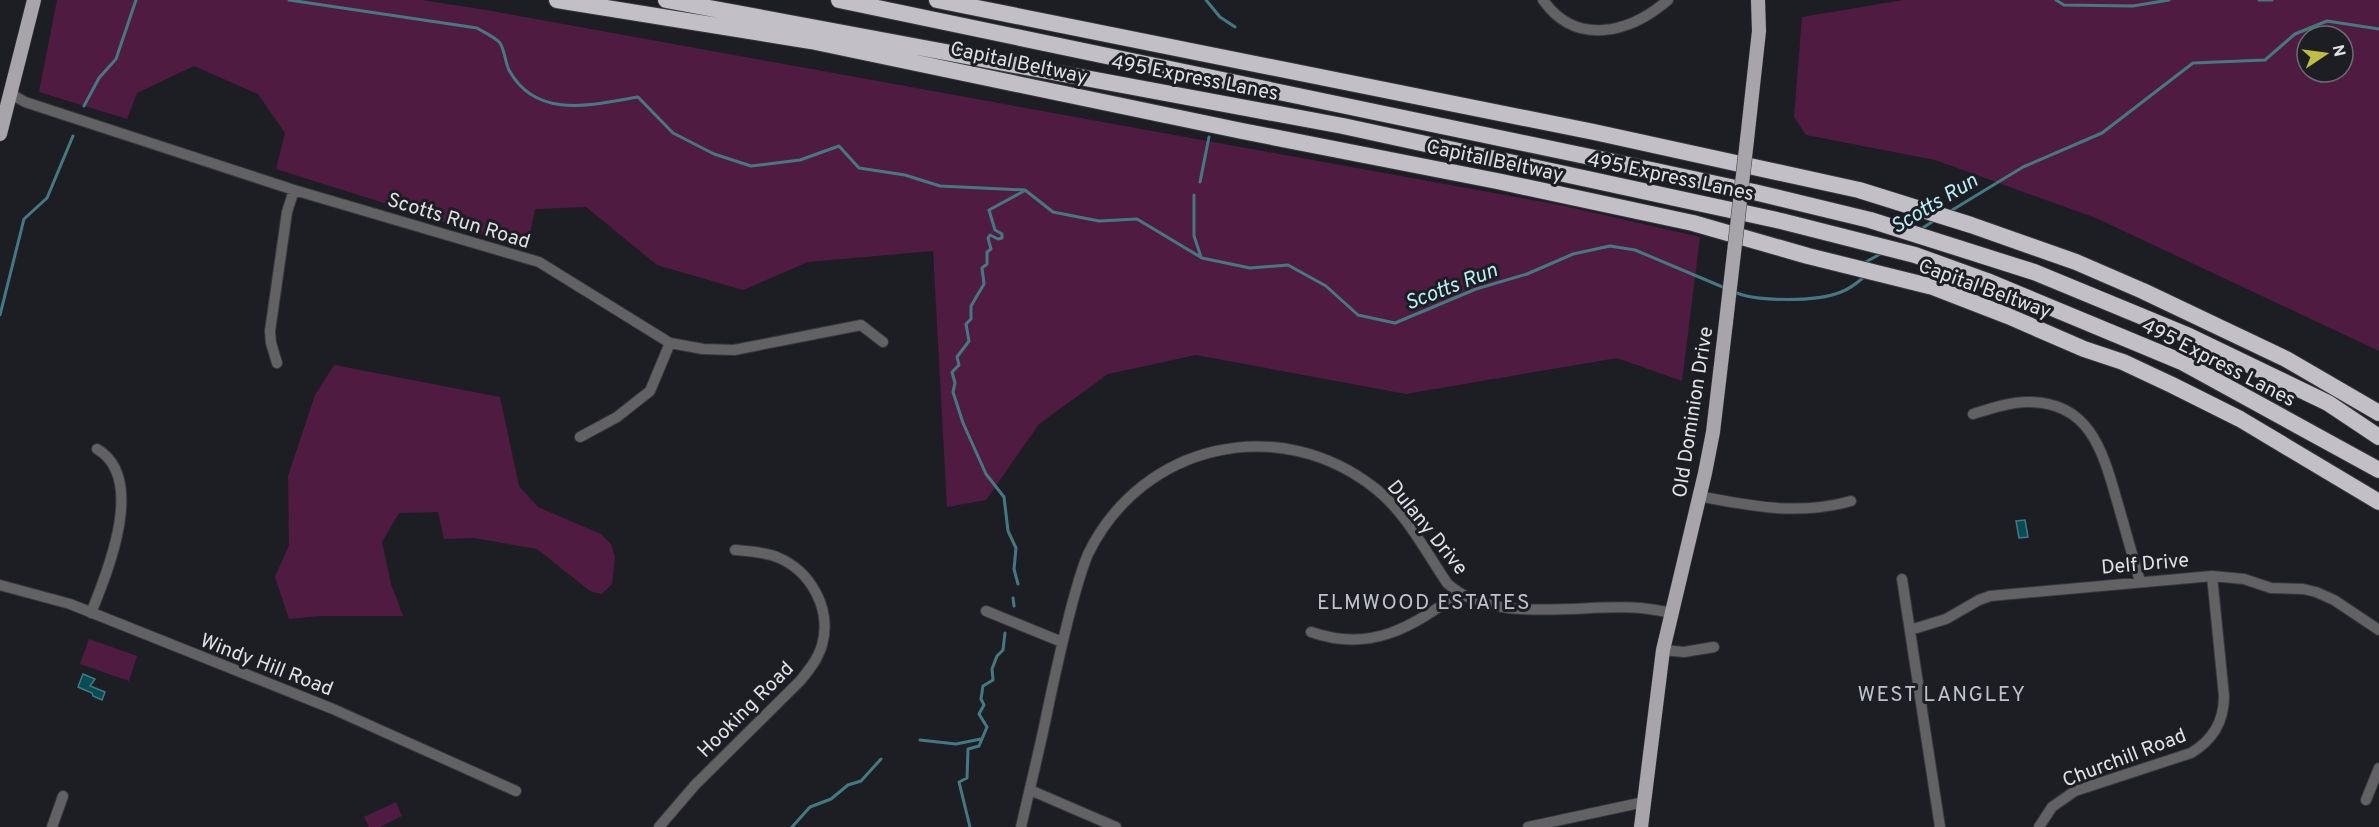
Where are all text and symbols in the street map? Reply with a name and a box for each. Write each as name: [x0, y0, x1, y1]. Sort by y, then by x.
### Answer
north arrow: [2295, 24, 2355, 84]
street label: Capital Beltway: [948, 37, 1090, 91]
text: N: [2327, 43, 2349, 59]
street label: 495 Express Lanes: [1109, 50, 1280, 108]
street label: Capital Beltway: [1424, 135, 1566, 189]
street label: 495 Express Lanes: [1585, 148, 1756, 208]
water label: Scotts Run: [1886, 167, 1984, 241]
street label: Scotts Run Road: [384, 188, 533, 256]
street label: Capital Beltway: [1914, 254, 2054, 326]
water label: Scotts Run: [1401, 257, 1502, 317]
street label: 495 Express Lanes: [2137, 314, 2300, 414]
street label: Old Dominion Drive: [1668, 325, 1720, 500]
street label: Dulany Drive: [1380, 475, 1473, 581]
street label: Delf Drive: [2100, 548, 2190, 582]
district label: ELMWOOD ESTATES: [1317, 590, 1531, 617]
street label: Windy Hill Road: [196, 629, 337, 703]
street label: Hooking Road: [693, 657, 800, 764]
district label: WEST LANGLEY: [1857, 682, 2027, 709]
street label: Churchill Road: [2059, 723, 2190, 794]

